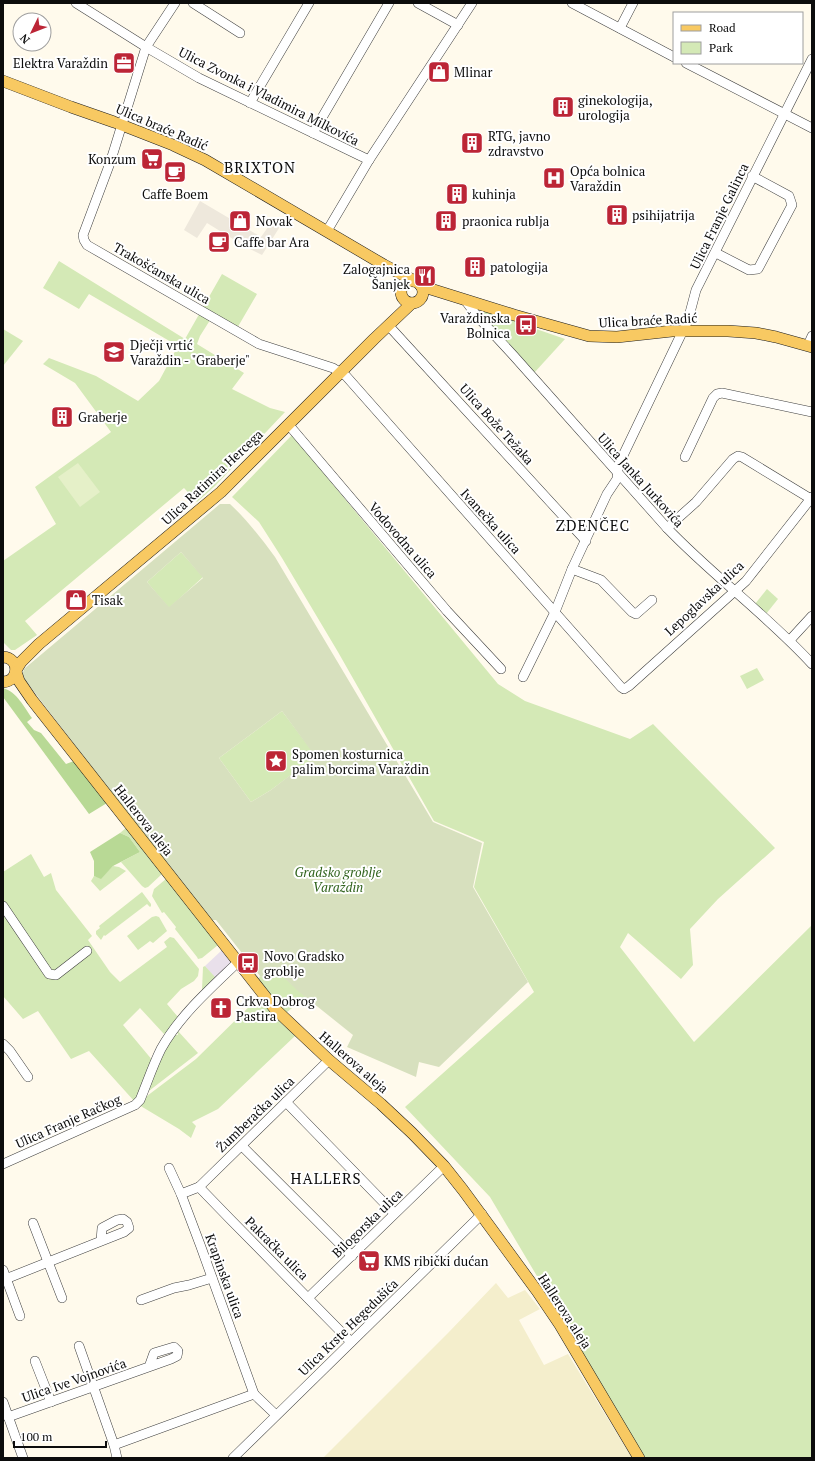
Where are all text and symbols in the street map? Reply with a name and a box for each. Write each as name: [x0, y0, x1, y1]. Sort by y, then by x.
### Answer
north arrow: [12, 12, 52, 52]
legend: [673, 12, 803, 64]
text: Road: [709, 20, 736, 35]
text: N: [16, 31, 33, 47]
text: Park: [709, 40, 734, 55]
street label: Ulica Zvonka i Vladimira Milkovića: [176, 43, 363, 150]
office icon: Elektra Varaždin: [111, 50, 137, 76]
place label: Elektra Varaždin: [13, 54, 108, 72]
shop icon: Mlinar: [426, 59, 452, 85]
place label: Mlinar: [454, 63, 492, 81]
place label: ginekologija, urologija: [578, 91, 653, 124]
building icon: ginekologija, urologija: [550, 94, 576, 120]
street label: Ulica braće Radić: [113, 99, 211, 155]
place label: RTG, javno zdravstvo: [488, 127, 550, 160]
building icon: RTG, javno zdravstvo: [459, 130, 485, 156]
supermarket icon: Konzum: [139, 146, 165, 172]
place label: Konzum: [88, 150, 136, 168]
district label: BRIXTON: [224, 157, 296, 177]
cafe icon: Caffe Boem: [162, 159, 188, 185]
street label: Ulica Franje Galinca: [686, 160, 753, 272]
place label: Opća bolnica Varaždin: [570, 162, 646, 195]
hospital icon: Opća bolnica Varaždin: [541, 165, 567, 191]
building icon: kuhinja: [444, 181, 470, 207]
place label: Caffe Boem: [142, 185, 208, 203]
place label: kuhinja: [472, 185, 516, 203]
building icon: psihijatrija: [604, 202, 630, 228]
place label: psihijatrija: [632, 206, 695, 224]
shop icon: Novak: [227, 208, 253, 234]
building icon: praonica rublja: [433, 208, 459, 234]
place label: Novak: [256, 212, 293, 230]
place label: praonica rublja: [462, 212, 550, 230]
cafe icon: Caffe bar Ara: [206, 229, 232, 255]
place label: Caffe bar Ara: [234, 233, 310, 251]
street label: Trakošćanska ulica: [110, 238, 214, 308]
building icon: patologija: [462, 254, 488, 280]
place label: patologija: [490, 258, 549, 276]
place label: Zalogajnica Šanjek: [343, 260, 410, 293]
restaurant icon: Zalogajnica Šanjek: [412, 263, 438, 289]
street label: Ulica braće Radić: [598, 308, 698, 332]
place label: Varaždinska Bolnica: [440, 309, 510, 342]
bus stop icon: Varaždinska Bolnica: [513, 312, 539, 338]
place label: Dječji vrtić Varaždin - "Graberje": [130, 336, 250, 369]
school or university icon: Dječji vrtić Varaždin - "Graberje": [101, 339, 127, 365]
street label: Ulica Bože Težaka: [456, 380, 538, 469]
building icon: Graberje: [49, 404, 75, 430]
place label: Graberje: [78, 408, 127, 426]
street label: Ulica Ratimira Hercega: [157, 425, 267, 529]
street label: Ulica Janka Jurkovića: [594, 429, 688, 531]
street label: Ivanečka ulica: [457, 484, 526, 558]
street label: Vodovodna ulica: [365, 498, 441, 582]
district label: ZDENČEC: [556, 515, 630, 535]
street label: Lepoglavska ulica: [661, 556, 748, 639]
shop icon: Tisak: [63, 587, 89, 613]
place label: Tisak: [92, 591, 123, 609]
place label: Spomen kosturnica palim borcima Varaždin: [292, 745, 429, 778]
place icon: Spomen kosturnica palim borcima Varaždin: [263, 748, 289, 774]
street label: Hallerova aleja: [110, 781, 178, 860]
park label: Gradsko groblje Varaždin: [295, 863, 382, 896]
place label: Novo Gradsko groblje: [264, 947, 344, 980]
bus stop icon: Novo Gradsko groblje: [235, 950, 261, 976]
place label: Crkva Dobrog Pastira: [236, 992, 315, 1025]
church icon: Crkva Dobrog Pastira: [208, 995, 234, 1021]
street label: Hallerova aleja: [316, 1027, 393, 1097]
street label: Žumberačka ulica: [212, 1072, 298, 1156]
street label: Ulica Franje Račkog: [12, 1090, 124, 1152]
district label: HALLERS: [291, 1168, 361, 1188]
street label: Bilogorska ulica: [328, 1184, 407, 1261]
street label: Pakračka ulica: [241, 1212, 313, 1284]
street label: Krapinska ulica: [201, 1231, 249, 1321]
supermarket icon: KMS ribički dućan: [356, 1248, 382, 1274]
place label: KMS ribički dućan: [384, 1252, 489, 1270]
street label: Hallerova aleja: [534, 1270, 596, 1352]
street label: Ulica Krste Hegedušića: [294, 1274, 402, 1379]
street label: Ulica Ive Vojnovića: [20, 1354, 129, 1406]
scale bar: [14, 1423, 106, 1449]
text: 100 m: [20, 1429, 53, 1444]

